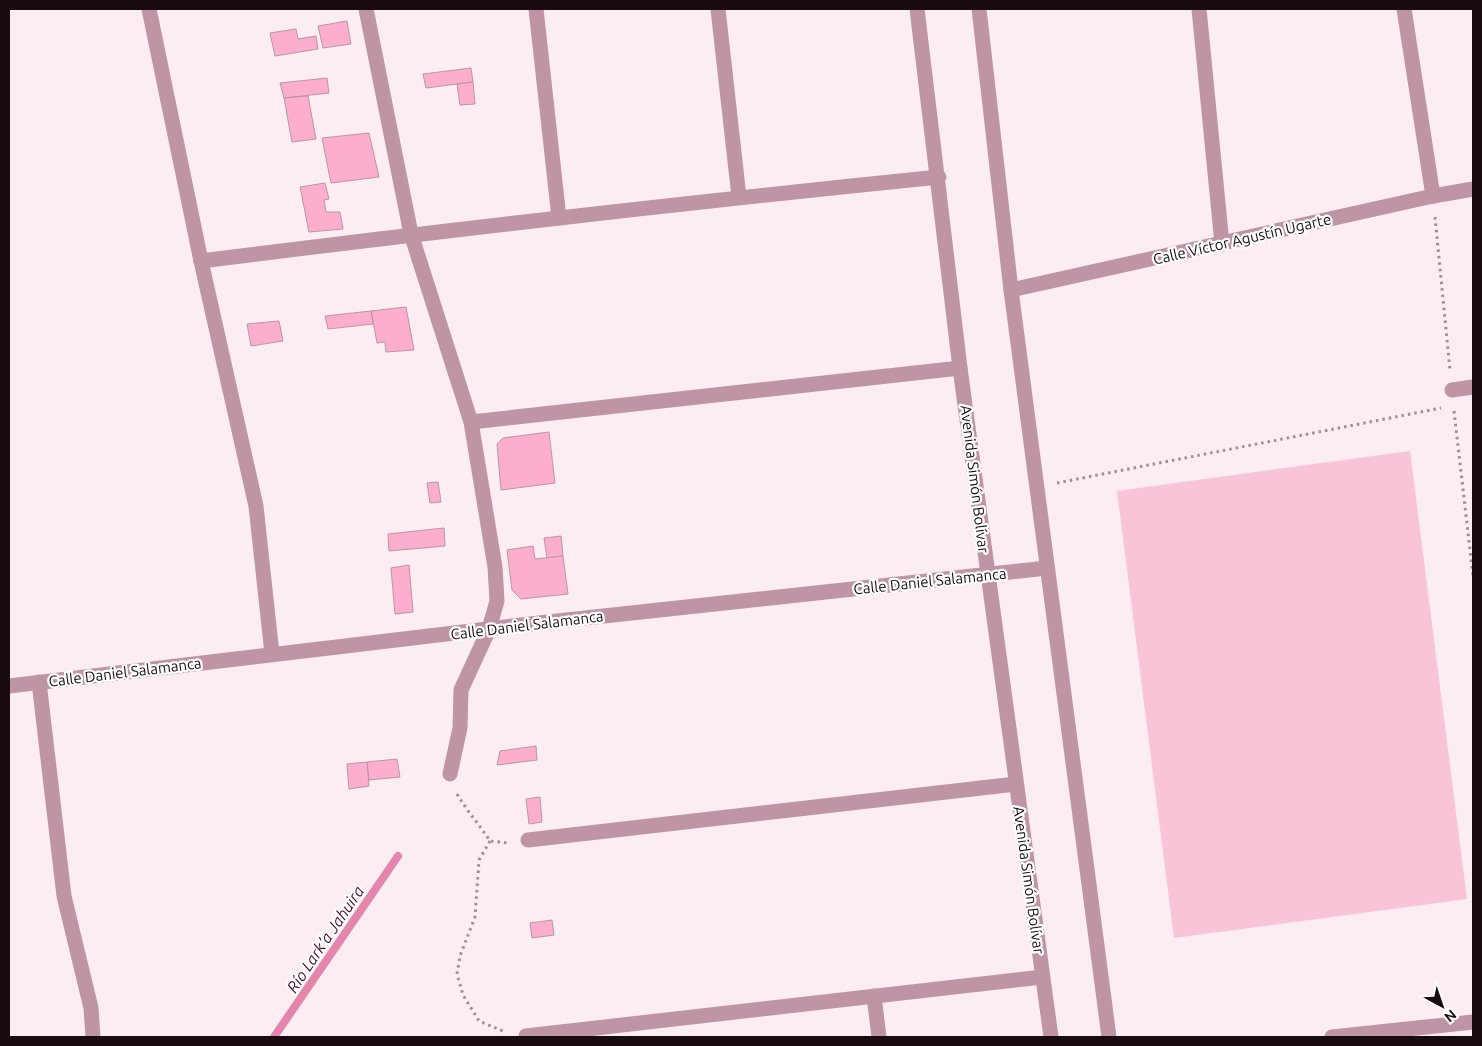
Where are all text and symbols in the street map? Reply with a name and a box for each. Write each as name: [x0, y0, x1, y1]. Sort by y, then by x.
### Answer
street label: Calle Víctor Agustín Ugarte: [1151, 210, 1333, 268]
street label: Avenida Simón Bolívar: [957, 404, 993, 554]
street label: Calle Daniel Salamanca: [853, 565, 1007, 597]
street label: Calle Daniel Salamanca: [450, 607, 604, 643]
street label: Calle Daniel Salamanca: [48, 654, 202, 690]
street label: Avenida Simón Bolívar: [1010, 805, 1048, 955]
water label: Río Lark’a Jahuira: [283, 882, 367, 996]
north arrow: [1417, 981, 1467, 1031]
text: N: [1441, 1006, 1460, 1025]

